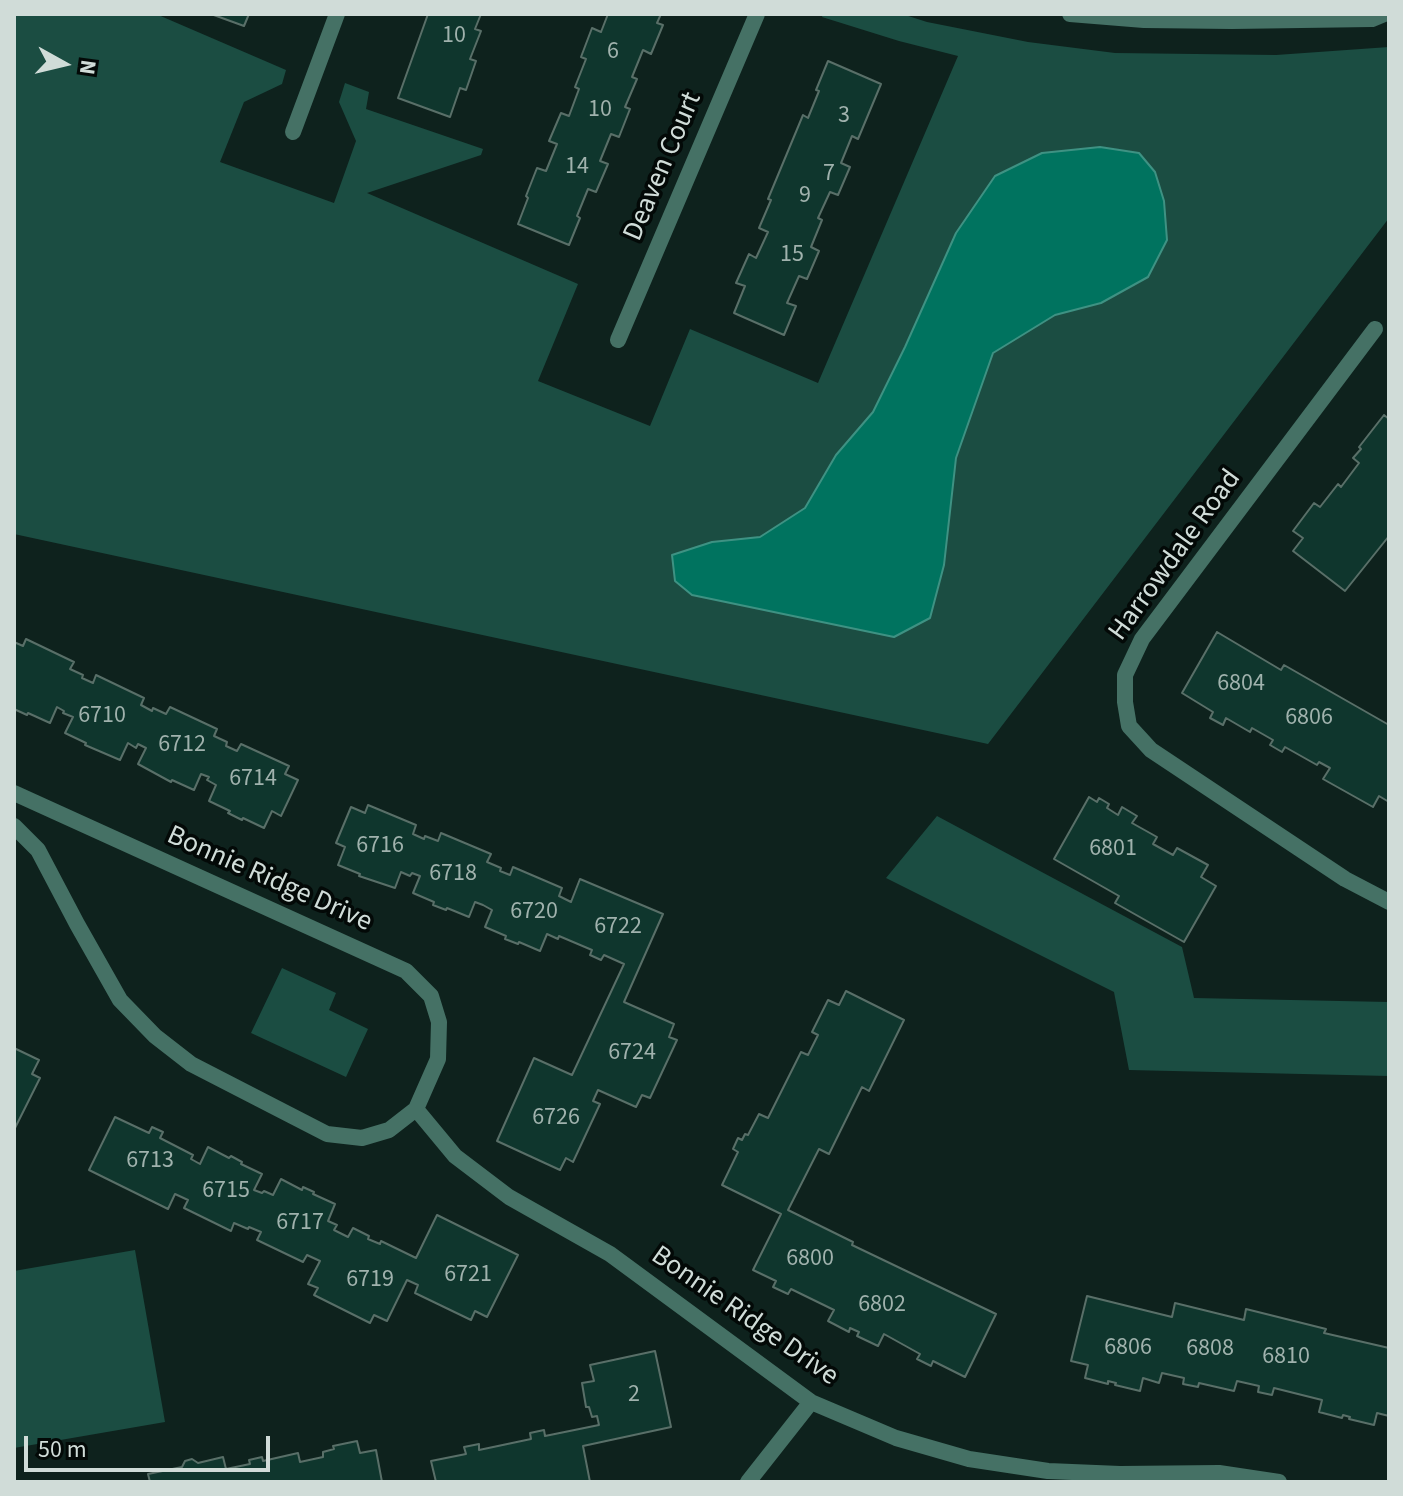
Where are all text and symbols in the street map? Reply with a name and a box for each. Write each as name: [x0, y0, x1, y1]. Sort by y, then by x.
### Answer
house number: 10: [442, 23, 466, 51]
north arrow: [24, 24, 104, 104]
house number: 6: [607, 39, 619, 67]
text: N: [71, 58, 105, 77]
street label: Deaven Court: [618, 88, 710, 246]
house number: 10: [588, 97, 612, 125]
house number: 3: [838, 103, 850, 131]
house number: 14: [565, 154, 589, 182]
house number: 7: [823, 161, 835, 189]
house number: 9: [799, 183, 811, 211]
house number: 15: [780, 242, 804, 270]
street label: Harrowdale Road: [1103, 464, 1249, 648]
house number: 6804: [1217, 671, 1265, 699]
house number: 6710: [78, 703, 126, 731]
house number: 6806: [1285, 705, 1333, 733]
house number: 6712: [158, 732, 206, 760]
house number: 6714: [229, 766, 277, 794]
street label: Bonnie Ridge Drive: [161, 820, 377, 940]
house number: 6716: [356, 833, 404, 861]
house number: 6801: [1089, 836, 1137, 864]
house number: 6718: [429, 861, 477, 889]
house number: 6720: [510, 899, 558, 927]
house number: 6722: [594, 914, 642, 942]
house number: 6724: [608, 1040, 656, 1068]
house number: 6726: [532, 1105, 580, 1133]
house number: 6713: [126, 1148, 174, 1176]
house number: 6715: [202, 1178, 250, 1206]
house number: 6717: [276, 1210, 324, 1238]
street label: Bonnie Ridge Drive: [644, 1240, 844, 1394]
house number: 6800: [786, 1246, 834, 1274]
house number: 6721: [444, 1262, 492, 1290]
house number: 6719: [346, 1267, 394, 1295]
house number: 6802: [858, 1292, 906, 1320]
house number: 6806: [1104, 1335, 1152, 1363]
house number: 6808: [1186, 1336, 1234, 1364]
house number: 6810: [1262, 1344, 1310, 1372]
house number: 2: [628, 1382, 640, 1410]
scale bar: [28, 1420, 274, 1470]
text: 50 m: [38, 1432, 87, 1467]

